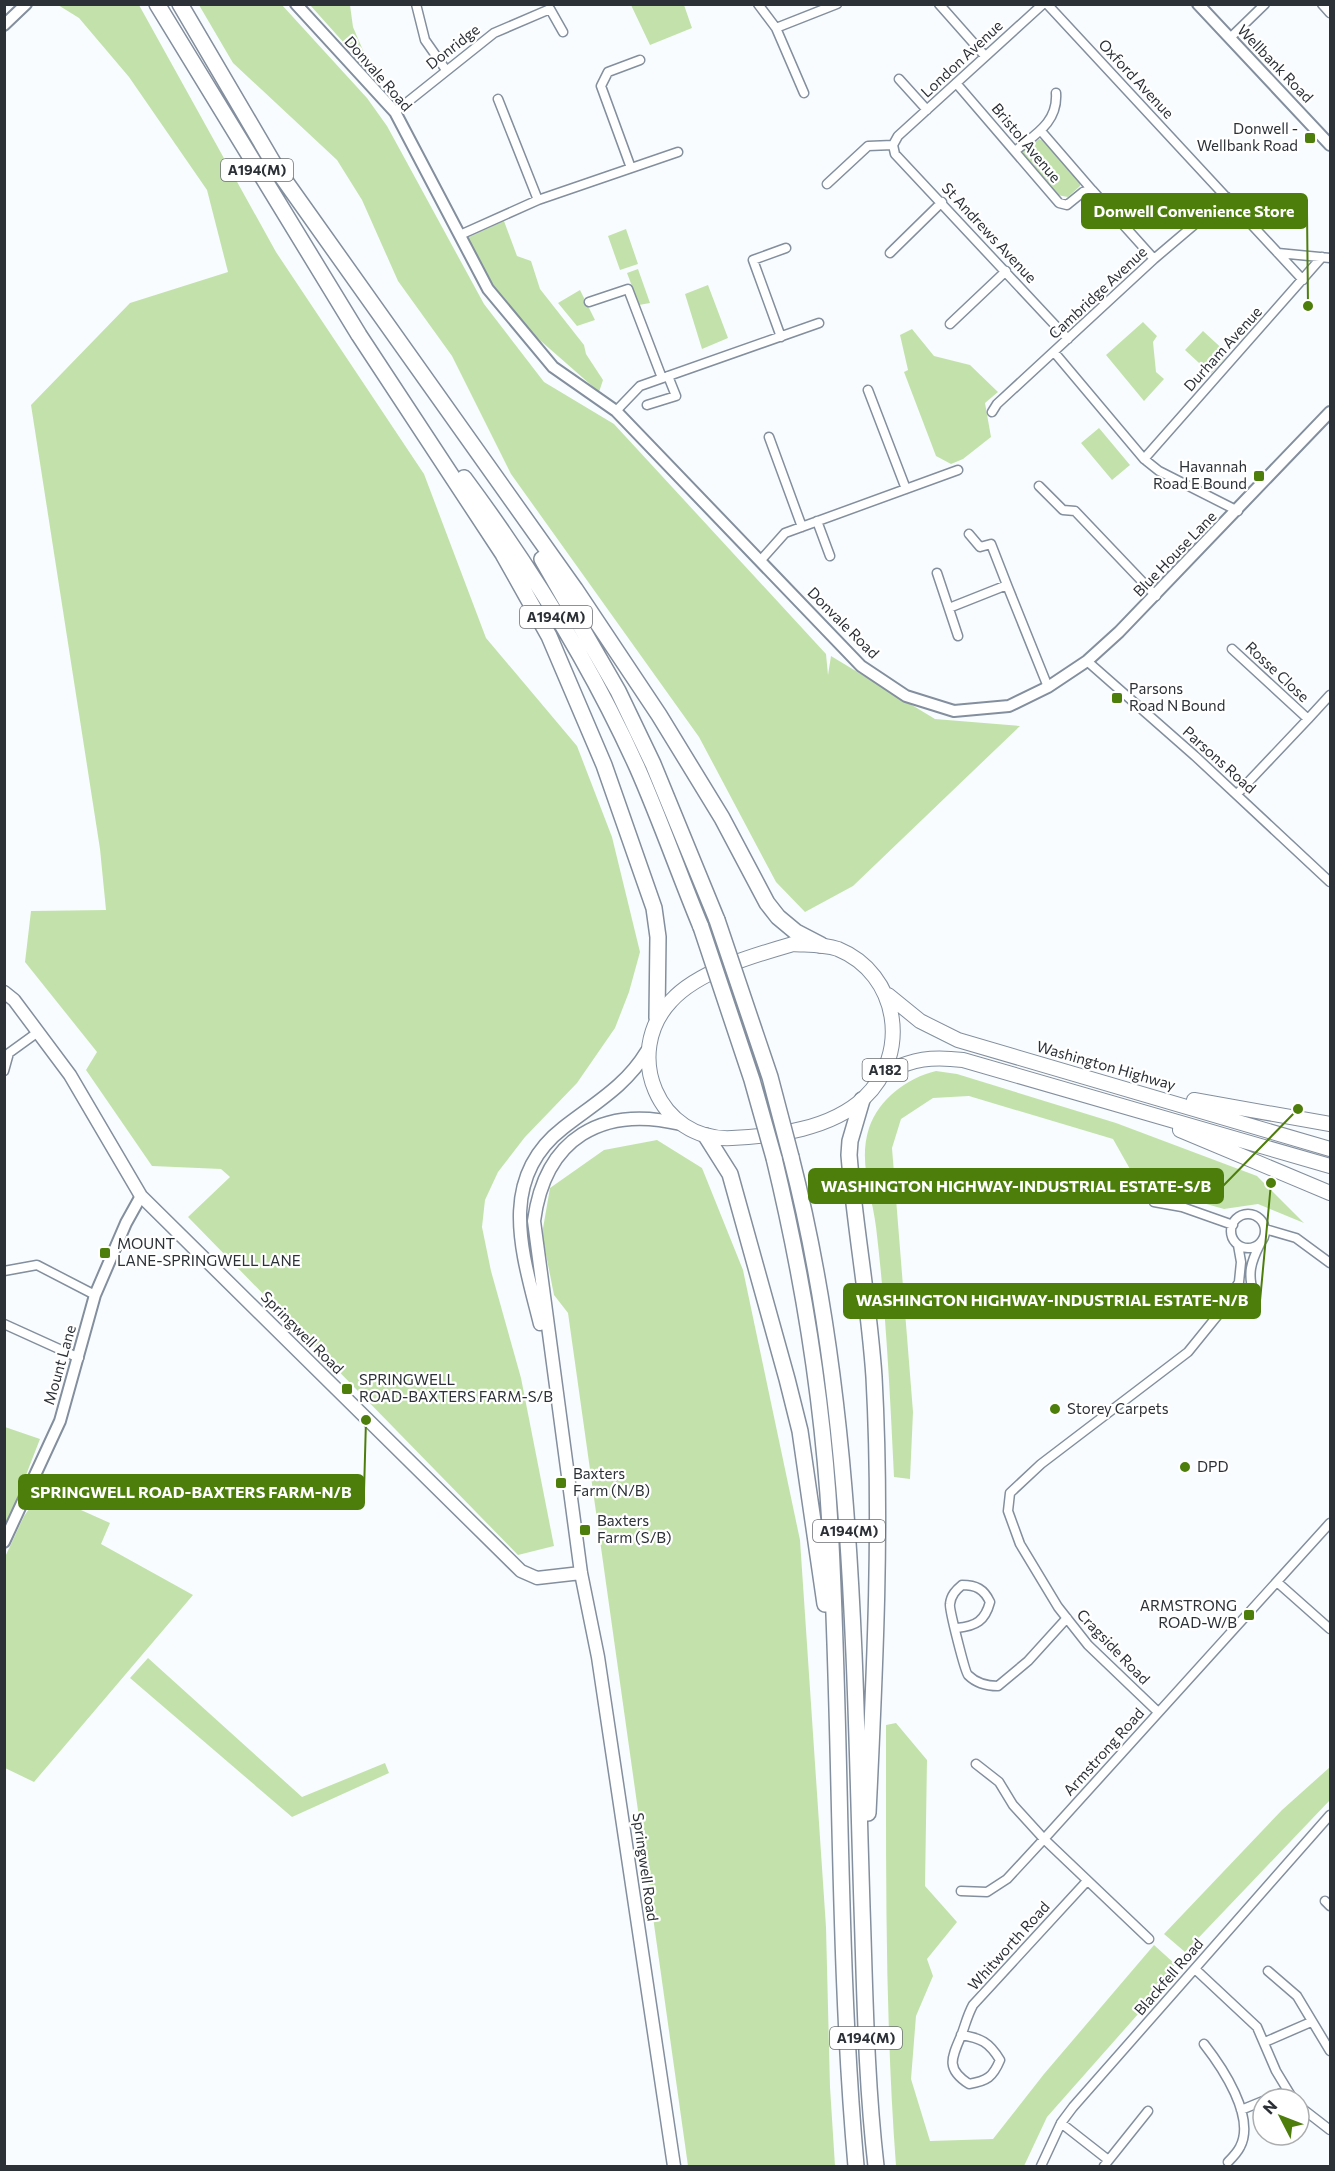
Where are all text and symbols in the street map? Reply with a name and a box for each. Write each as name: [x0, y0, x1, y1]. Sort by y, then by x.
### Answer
street label: London Avenue: [917, 16, 1006, 101]
street label: Donridge: [422, 20, 483, 73]
street label: Wellbank Road: [1234, 21, 1317, 106]
street label: Donvale Road: [341, 32, 416, 115]
street label: Oxford Avenue: [1095, 35, 1178, 122]
street label: Bristol Avenue: [988, 99, 1065, 186]
place label: Donwell - Wellbank Road: [1197, 119, 1298, 154]
marker: Donwell - Wellbank Road: [1303, 131, 1317, 145]
road number: A194(M): [221, 159, 293, 181]
street label: St Andrews Avenue: [939, 178, 1041, 286]
callout: Donwell Convenience Store: [1082, 194, 1307, 228]
text: Donwell Convenience Store: [1094, 201, 1294, 220]
street label: Cambridge Avenue: [1045, 242, 1150, 342]
street label: Durham Avenue: [1179, 302, 1265, 394]
place label: Havannah Road E Bound: [1153, 457, 1247, 492]
marker: Havannah Road E Bound: [1252, 469, 1266, 483]
street label: Blue House Lane: [1129, 507, 1220, 600]
street label: Donvale Road: [804, 583, 883, 662]
road number: A194(M): [520, 606, 592, 628]
street label: Rosse Close: [1242, 637, 1313, 705]
place label: Parsons Road N Bound: [1129, 679, 1225, 714]
marker: Parsons Road N Bound: [1110, 691, 1124, 705]
street label: Parsons Road: [1179, 722, 1260, 797]
street label: Washington Highway: [1035, 1037, 1178, 1094]
road number: A182: [862, 1059, 908, 1081]
callout: WASHINGTON HIGHWAY-INDUSTRIAL ESTATE-S/B: [809, 1169, 1223, 1203]
text: WASHINGTON HIGHWAY-INDUSTRIAL ESTATE-S/B: [821, 1176, 1212, 1195]
place label: MOUNT LANE-SPRINGWELL LANE: [117, 1234, 301, 1269]
marker: MOUNT LANE-SPRINGWELL LANE: [98, 1246, 112, 1260]
callout: WASHINGTON HIGHWAY-INDUSTRIAL ESTATE-N/B: [844, 1284, 1260, 1318]
street label: Springwell Road: [258, 1287, 348, 1377]
text: WASHINGTON HIGHWAY-INDUSTRIAL ESTATE-N/B: [856, 1290, 1249, 1309]
street label: Mount Lane: [39, 1323, 79, 1407]
place label: SPRINGWELL ROAD-BAXTERS FARM-S/B: [359, 1370, 553, 1405]
marker: SPRINGWELL ROAD-BAXTERS FARM-S/B: [340, 1382, 354, 1396]
place label: Storey Carpets: [1067, 1399, 1169, 1417]
marker: Storey Carpets: [1048, 1402, 1062, 1416]
place label: DPD: [1197, 1457, 1229, 1475]
marker: DPD: [1178, 1460, 1192, 1474]
place label: Baxters Farm (N/B): [573, 1464, 650, 1499]
callout: SPRINGWELL ROAD-BAXTERS FARM-N/B: [19, 1475, 364, 1509]
marker: Baxters Farm (N/B): [554, 1476, 568, 1490]
text: SPRINGWELL ROAD-BAXTERS FARM-N/B: [31, 1482, 352, 1501]
place label: Baxters Farm (S/B): [597, 1511, 672, 1546]
road number: A194(M): [813, 1520, 885, 1542]
marker: Baxters Farm (S/B): [578, 1523, 592, 1537]
place label: ARMSTRONG ROAD-W/B: [1140, 1596, 1237, 1631]
street label: Cragside Road: [1073, 1605, 1154, 1688]
marker: ARMSTRONG ROAD-W/B: [1242, 1608, 1256, 1622]
street label: Armstrong Road: [1059, 1704, 1147, 1799]
street label: Springwell Road: [629, 1811, 663, 1922]
street label: Whitworth Road: [964, 1897, 1053, 1993]
street label: Blackfell Road: [1130, 1934, 1206, 2018]
road number: A194(M): [830, 2027, 902, 2049]
north arrow: [1251, 2087, 1311, 2147]
text: N: [1258, 2096, 1281, 2117]

